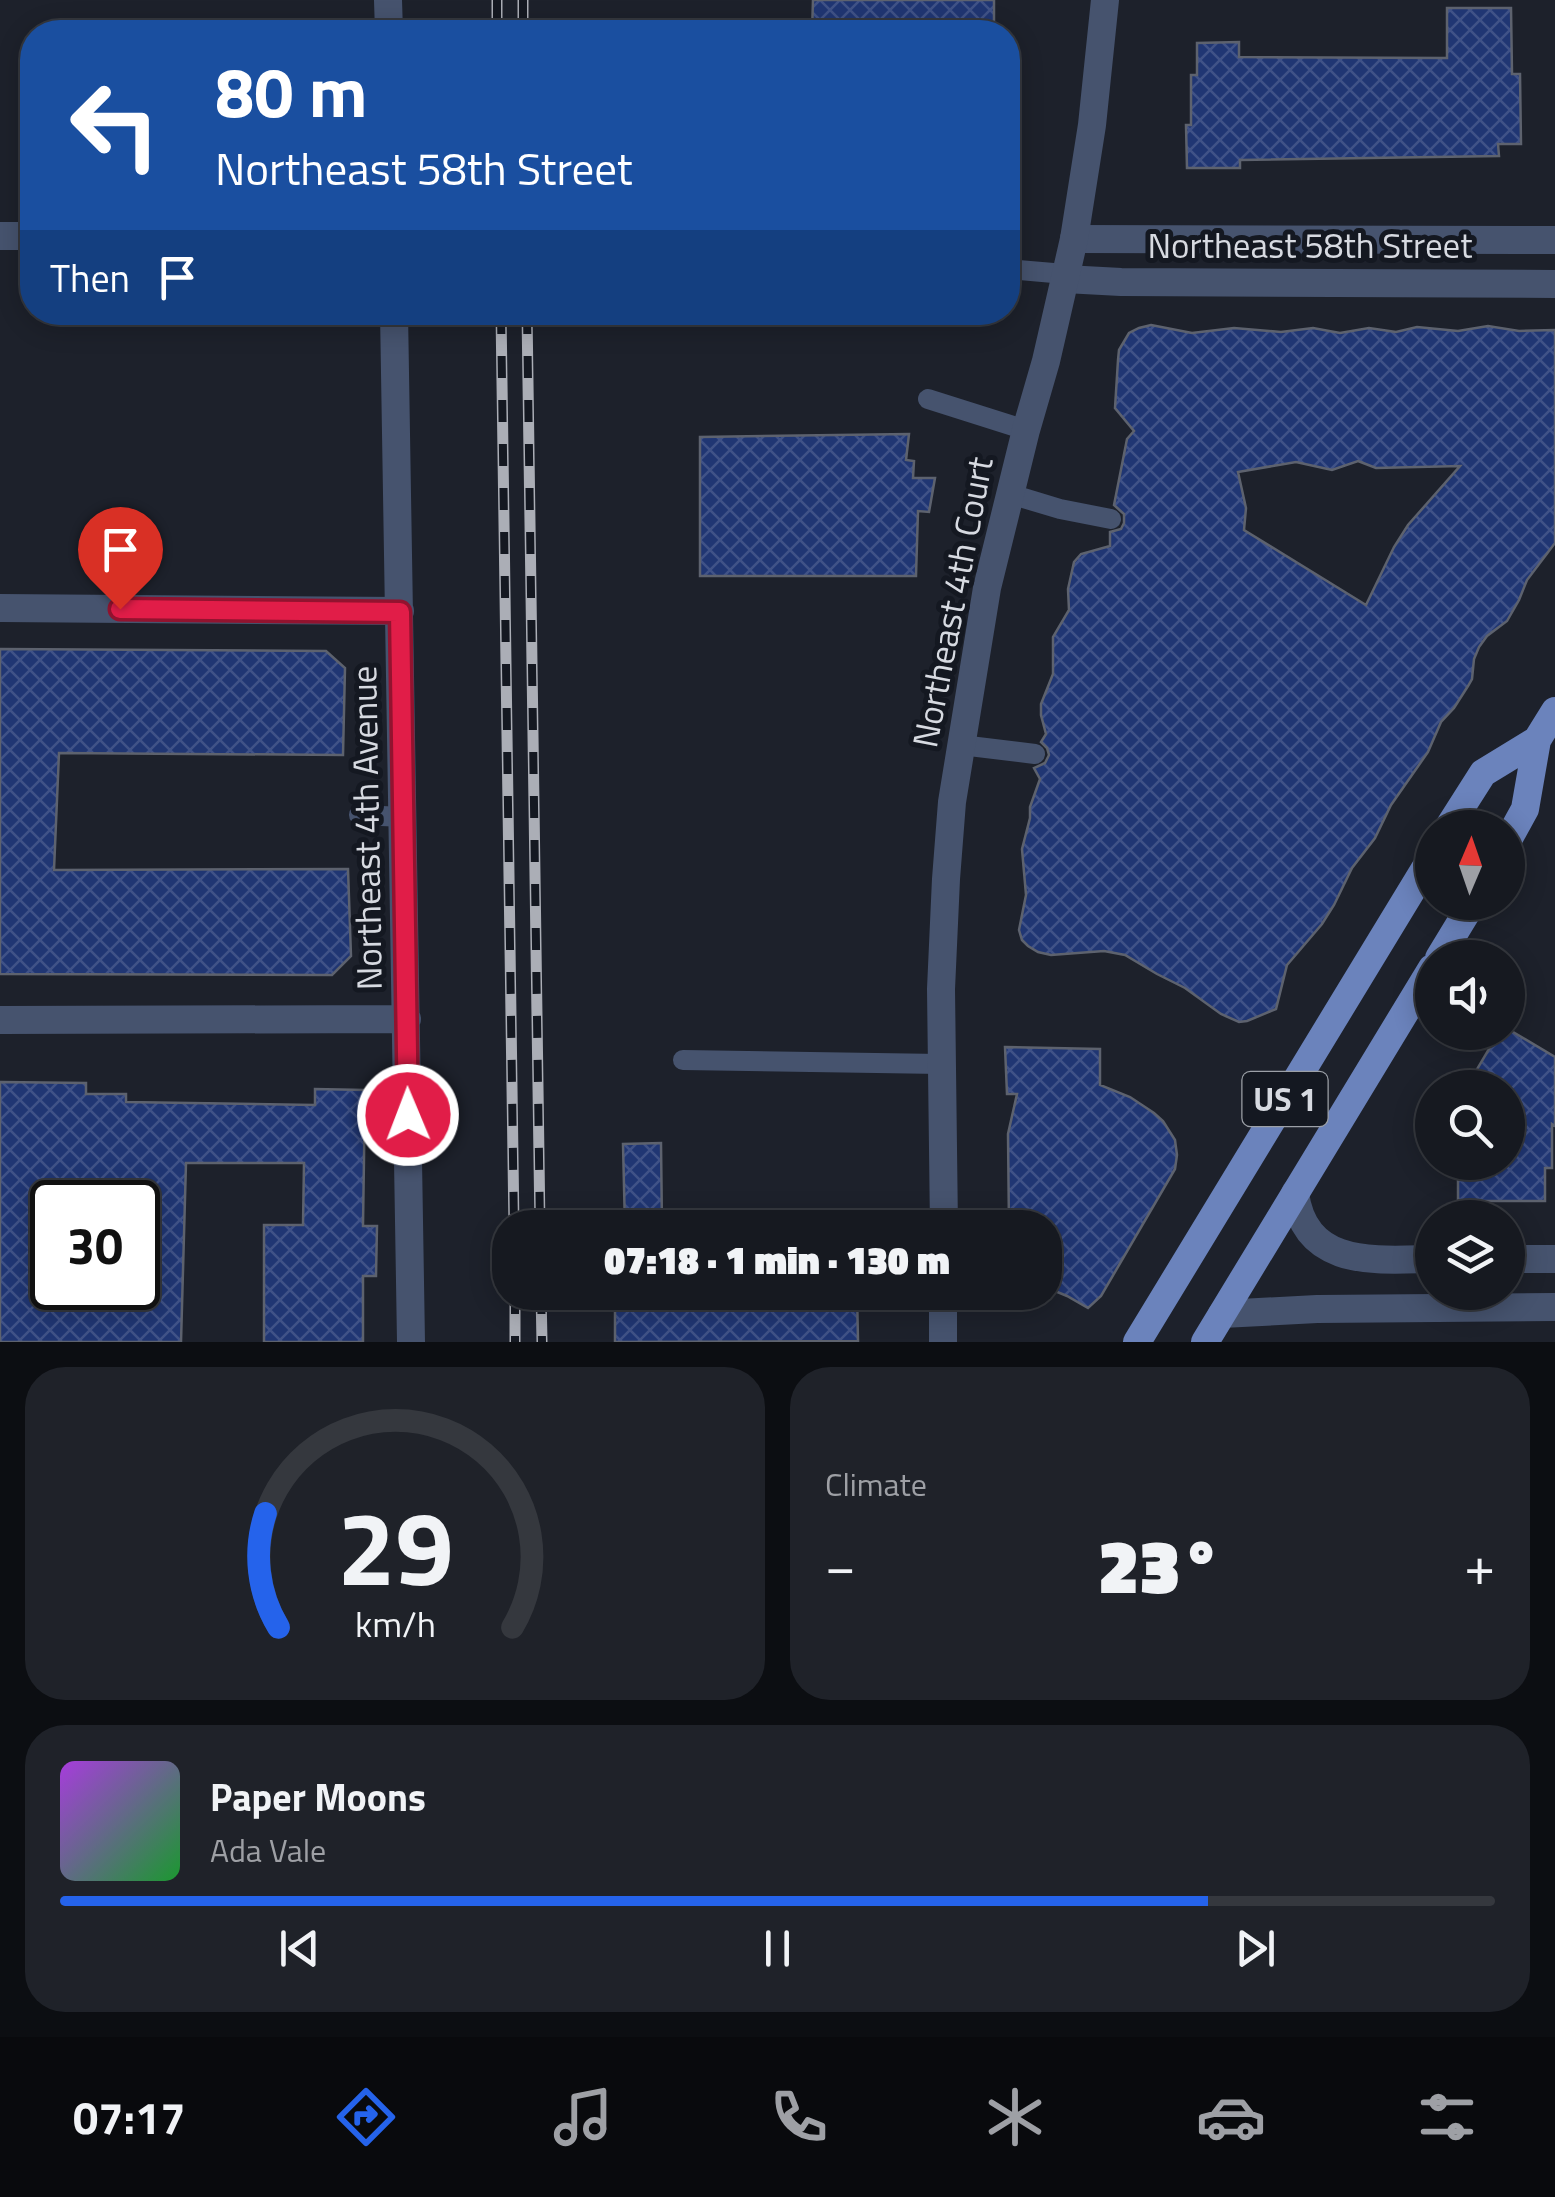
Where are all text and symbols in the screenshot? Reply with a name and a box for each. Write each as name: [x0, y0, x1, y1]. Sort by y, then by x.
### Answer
text: 80 m: [215, 38, 368, 144]
icon: left: [50, 60, 180, 190]
text: Northeast 58th Street: [215, 134, 633, 202]
street label: Northeast 58th Street: [1148, 218, 1472, 272]
text: Then: [50, 249, 130, 307]
icon: arrive: [150, 250, 205, 305]
street label: Northeast 4th Court: [897, 452, 1007, 752]
pin: [78, 507, 163, 610]
icon: arrive: [93, 522, 148, 577]
street label: Northeast 4th Avenue: [336, 665, 396, 991]
north arrow: [1415, 810, 1525, 920]
map controls: [1415, 810, 1525, 1310]
button: sound: [1415, 940, 1525, 1050]
position arrow: [356, 1063, 460, 1167]
button: search: [1415, 1070, 1525, 1180]
road number: US 1: [1242, 1072, 1328, 1126]
speed limit sign: 30: [30, 1180, 160, 1310]
button: layers: [1415, 1200, 1525, 1310]
text: 07:18 · 1 min · 130 m: [604, 1231, 950, 1289]
text: Climate: [825, 1460, 927, 1508]
text: 29: [337, 1467, 453, 1625]
text: 23°: [1098, 1508, 1222, 1622]
text: −: [825, 1523, 856, 1606]
text: +: [1464, 1523, 1495, 1606]
text: km/h: [355, 1596, 435, 1651]
text: Paper Moons: [210, 1768, 426, 1826]
text: Ada Vale: [210, 1826, 326, 1874]
icon: previous: [272, 1921, 327, 1976]
icon: pause: [750, 1921, 805, 1976]
icon: next: [1228, 1921, 1283, 1976]
icon: directions: [331, 2082, 401, 2152]
icon: music: [548, 2082, 618, 2152]
icon: phone: [764, 2082, 834, 2152]
icon: climate: [980, 2082, 1050, 2152]
icon: car: [1196, 2082, 1266, 2152]
icon: filters: [1412, 2082, 1482, 2152]
text: 07:17: [73, 2083, 185, 2151]

